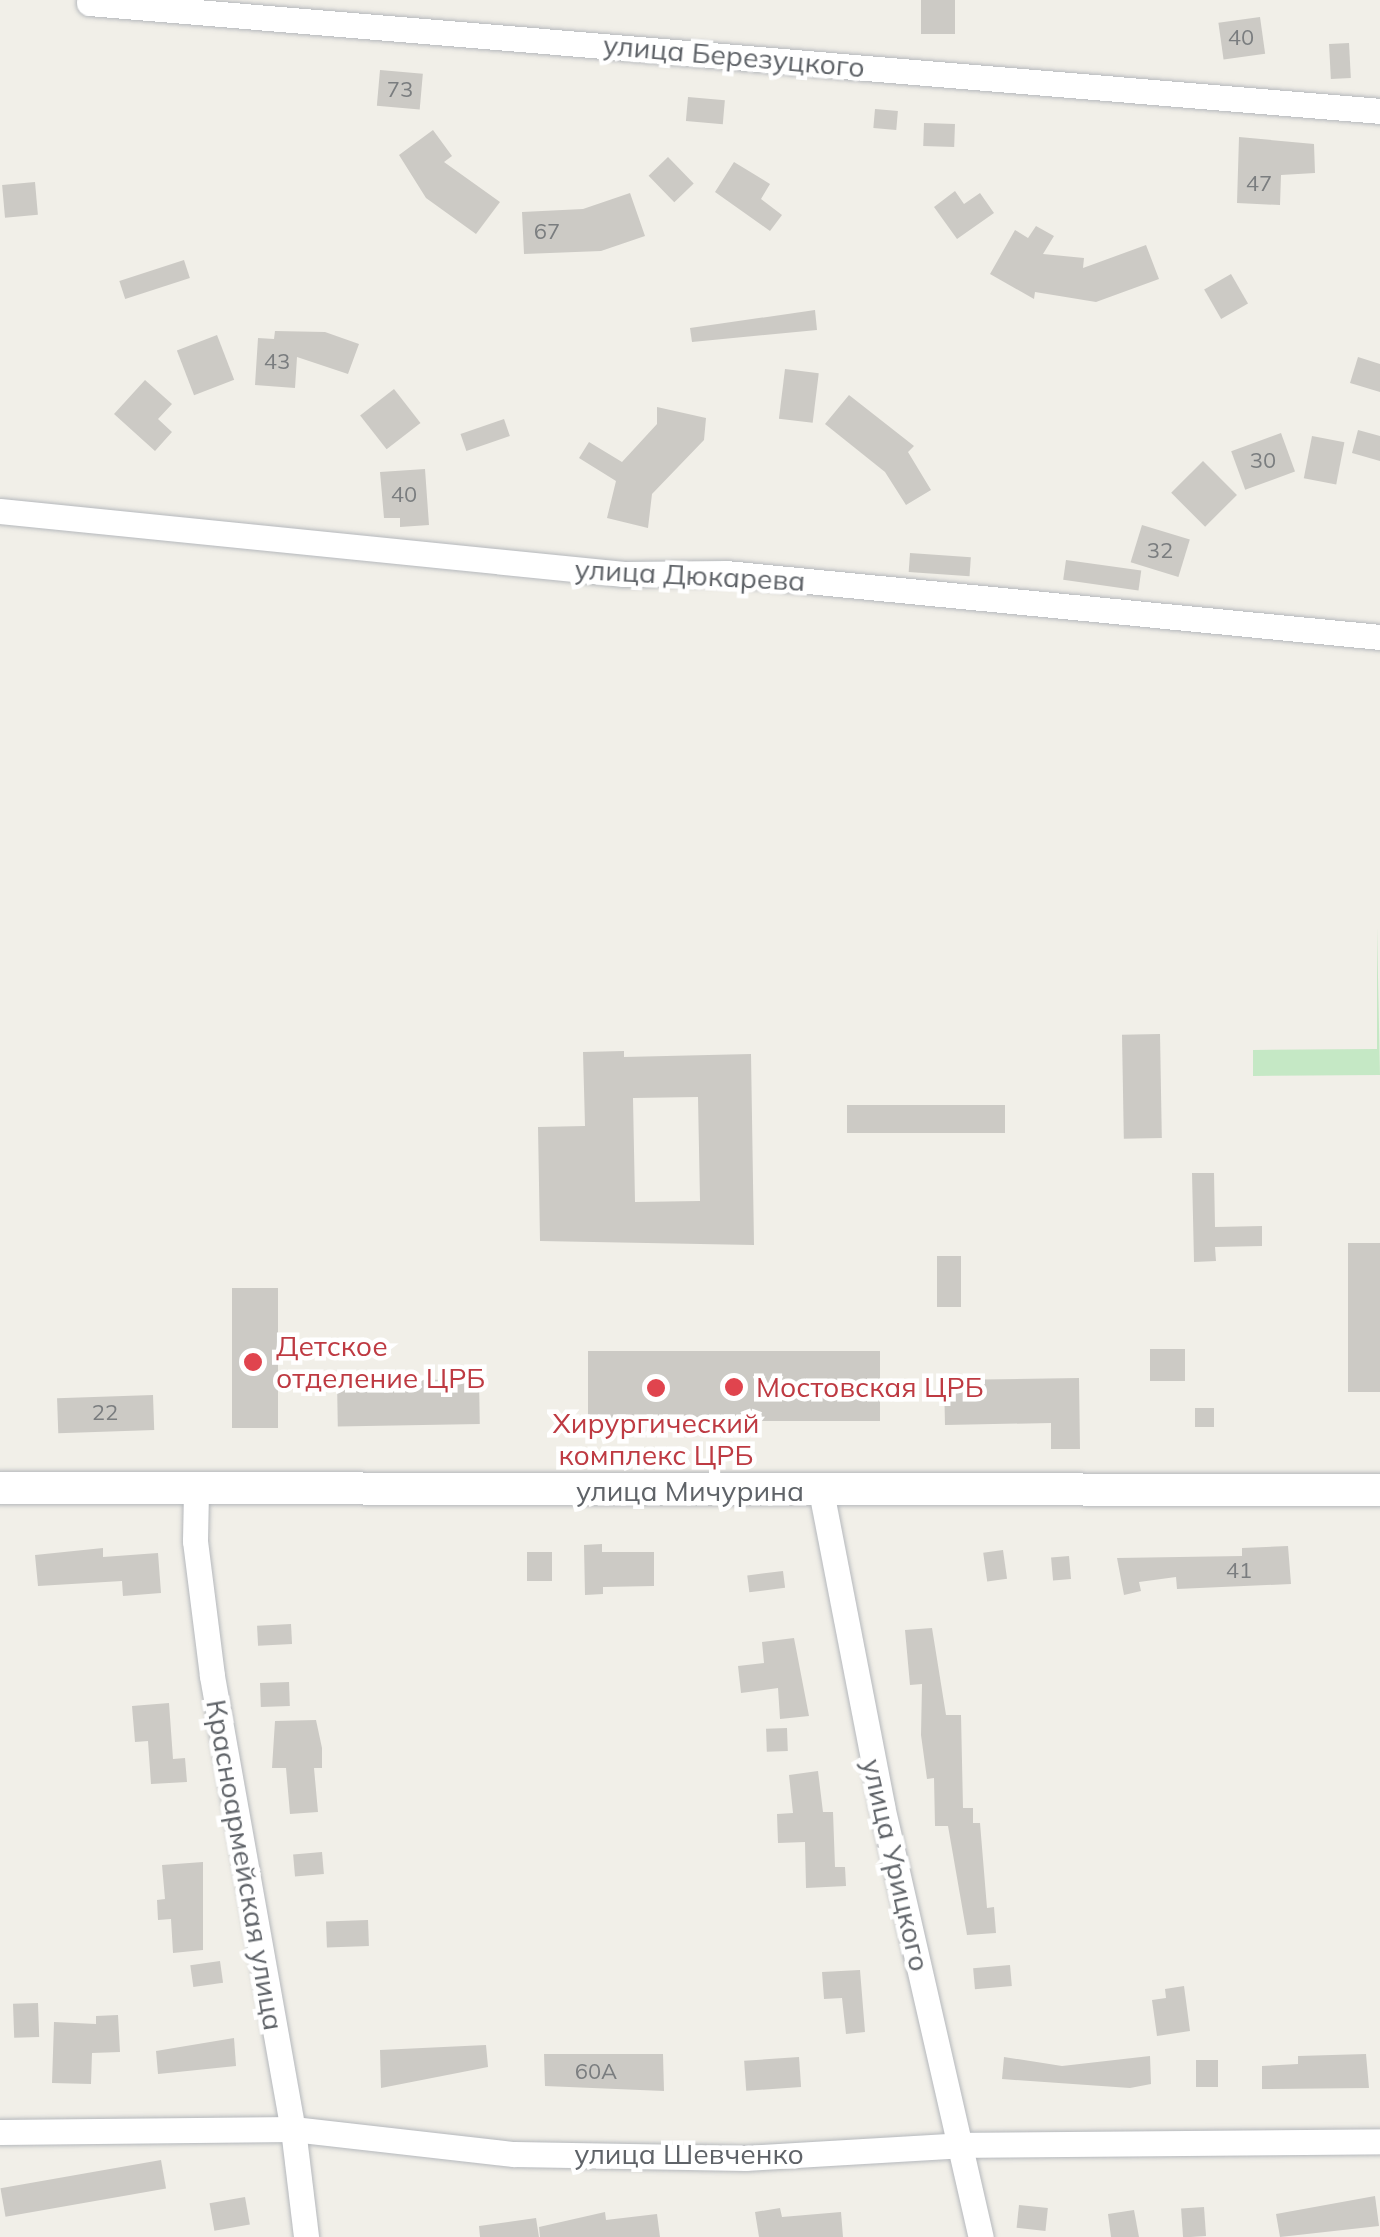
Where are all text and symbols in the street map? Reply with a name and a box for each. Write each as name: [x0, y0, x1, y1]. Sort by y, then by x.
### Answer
house number: 40: [1228, 25, 1254, 51]
street label: улица Березуцкого: [602, 28, 866, 84]
house number: 73: [387, 77, 413, 103]
house number: 47: [1246, 171, 1272, 197]
house number: 67: [534, 219, 560, 245]
house number: 43: [264, 349, 290, 375]
house number: 30: [1250, 448, 1276, 474]
house number: 40: [391, 482, 417, 508]
house number: 32: [1147, 538, 1173, 564]
street label: улица Дюкарева: [574, 552, 806, 598]
place label: Детское отделение ЦРБ: [276, 1329, 485, 1395]
marker: Детское отделение ЦРБ: [240, 1349, 266, 1375]
place label: Мостовская ЦРБ: [756, 1370, 984, 1404]
marker: Мостовская ЦРБ: [721, 1374, 747, 1400]
marker: Хирургический комплекс ЦРБ: [643, 1375, 669, 1401]
house number: 22: [92, 1400, 118, 1426]
place label: Хирургический комплекс ЦРБ: [553, 1406, 759, 1472]
street label: улица Мичурина: [576, 1474, 804, 1508]
house number: 41: [1226, 1558, 1252, 1584]
street label: Красноармейская улица: [199, 1697, 291, 2033]
street label: улица Урицкого: [855, 1756, 937, 1974]
house number: 60А: [575, 2059, 617, 2085]
street label: улица Шевченко: [574, 2137, 804, 2171]

